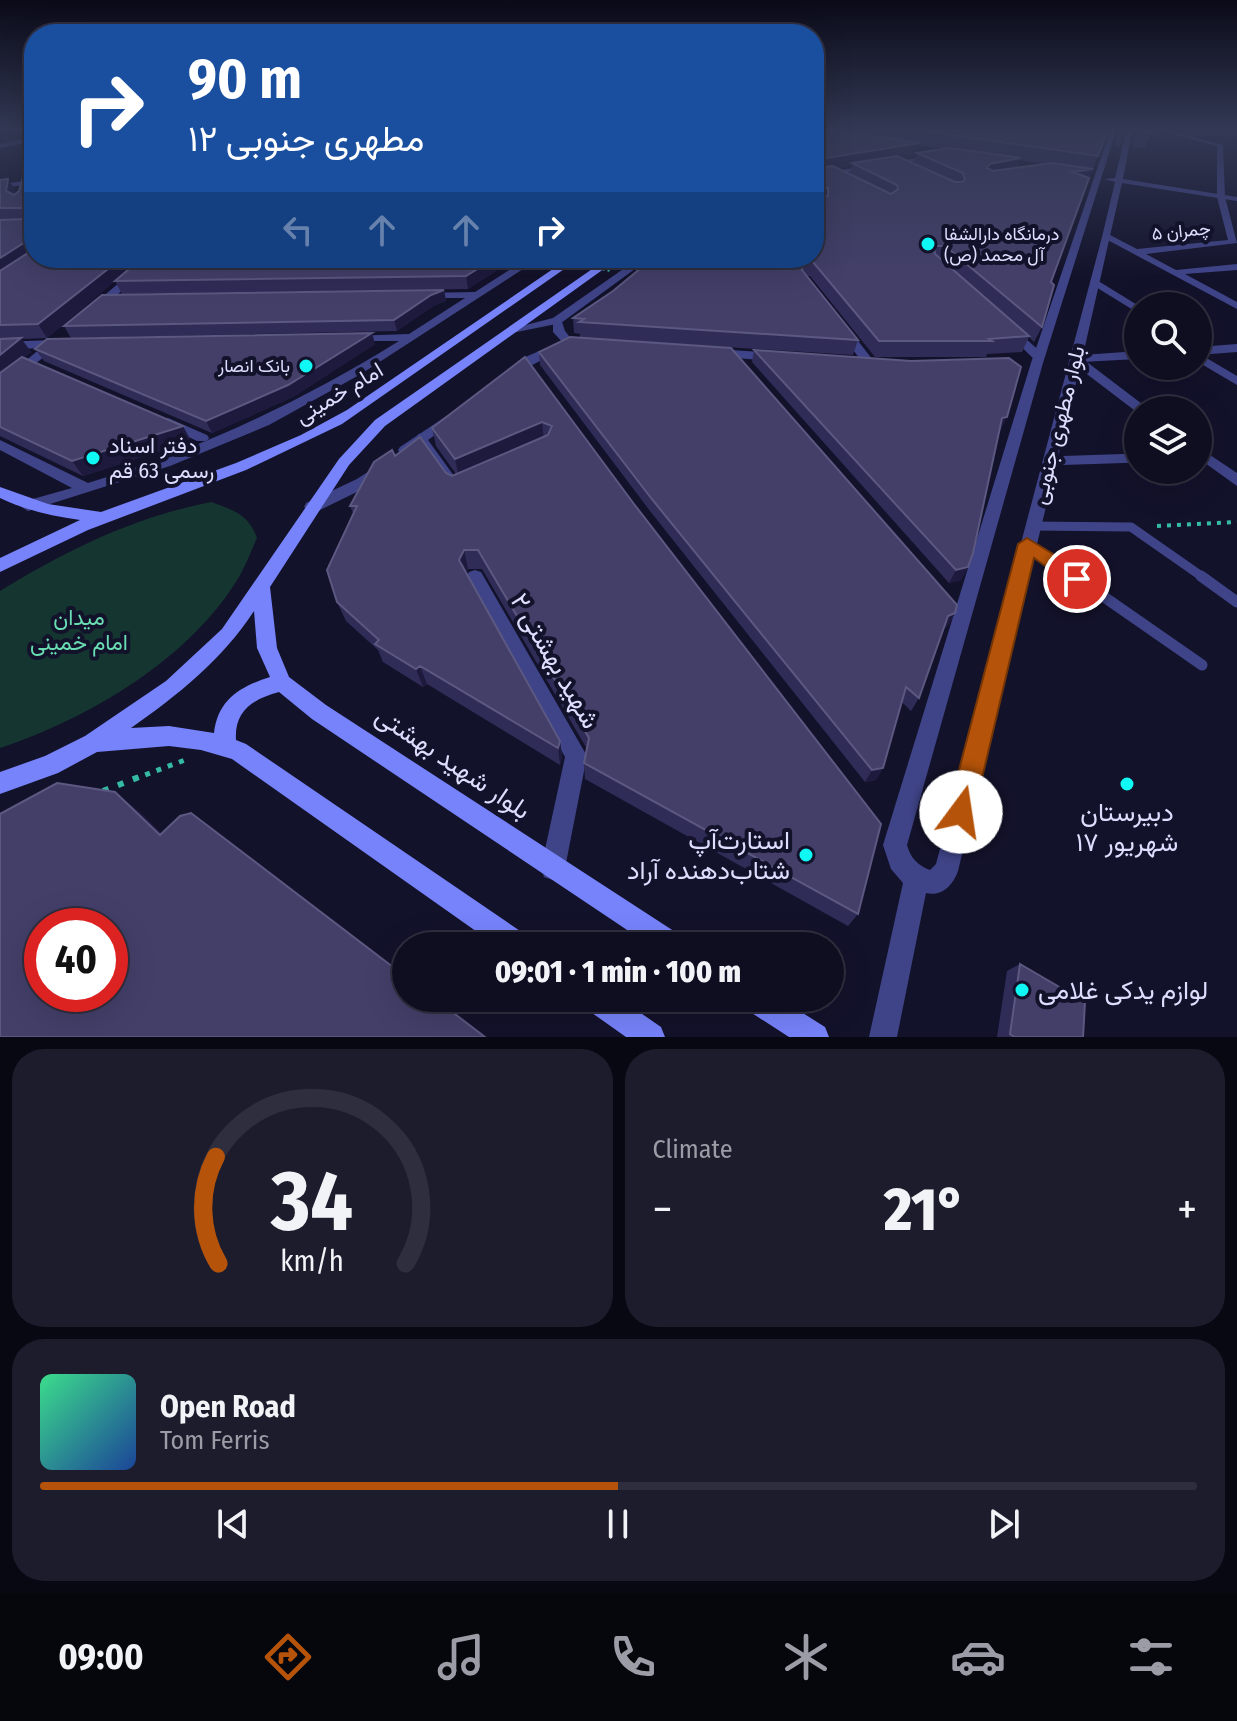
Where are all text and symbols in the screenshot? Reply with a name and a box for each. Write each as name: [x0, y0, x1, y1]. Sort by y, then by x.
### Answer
text: 90 m: [188, 46, 302, 113]
icon: right: [56, 56, 160, 160]
text: مطهری جنوبی ۱۲: [188, 117, 424, 161]
icon: left: [276, 208, 320, 252]
icon: ahead: [360, 208, 404, 252]
icon: ahead: [444, 208, 488, 252]
icon: right: [528, 208, 572, 252]
street label: چمران ۵: [1150, 217, 1212, 246]
place label: درمانگاه دارالشفا آل محمد (ص): [944, 223, 1059, 266]
marker: درمانگاه دارالشفا آل محمد (ص): [919, 235, 937, 253]
map controls: [1124, 292, 1212, 484]
button: search: [1124, 292, 1212, 380]
street label: بلوار مطهری جنوبی: [1025, 343, 1091, 507]
place label: بانک انصار: [217, 355, 290, 377]
street label: امام خمینی: [290, 356, 388, 431]
marker: بانک انصار: [297, 357, 315, 375]
button: layers: [1124, 396, 1212, 484]
place label: دفتر اسناد رسمی 63 قم: [109, 432, 214, 485]
marker: دفتر اسناد رسمی 63 قم: [84, 449, 102, 467]
pin: [1043, 545, 1111, 613]
icon: arrive: [1055, 557, 1099, 601]
street label: شهید بهشتی ۲: [504, 588, 606, 734]
park label: میدان امام خمینی: [30, 604, 128, 657]
street label: بلوار شهید بهشتی: [370, 700, 536, 826]
position arrow: [919, 770, 1003, 854]
marker: دبیرستان ۱۷ شهریور: [1118, 775, 1136, 793]
place label: دبیرستان ۱۷ شهریور: [1076, 797, 1178, 858]
place label: استارت‌آپ شتاب‌دهنده آراد: [627, 825, 790, 886]
marker: استارت‌آپ شتاب‌دهنده آراد: [797, 846, 815, 864]
speed limit sign: 40: [24, 908, 128, 1012]
text: 09:01 · 1 min · 100 m: [495, 954, 741, 990]
place label: لوازم یدکی غلامی: [1038, 975, 1208, 1007]
marker: لوازم یدکی غلامی: [1013, 981, 1031, 999]
text: Climate: [653, 1134, 733, 1165]
text: 34: [270, 1152, 353, 1252]
text: 21°: [884, 1174, 965, 1246]
text: −: [653, 1183, 672, 1236]
text: +: [1177, 1183, 1197, 1236]
text: km/h: [280, 1244, 344, 1279]
text: Open Road: [160, 1389, 296, 1425]
text: Tom Ferris: [160, 1425, 270, 1456]
icon: previous: [211, 1502, 255, 1546]
icon: pause: [596, 1502, 640, 1546]
icon: next: [982, 1502, 1026, 1546]
icon: directions: [260, 1629, 316, 1685]
icon: music: [433, 1629, 489, 1685]
icon: phone: [605, 1629, 661, 1685]
icon: climate: [778, 1629, 834, 1685]
icon: car: [950, 1629, 1006, 1685]
icon: filters: [1123, 1629, 1179, 1685]
text: 09:00: [58, 1635, 144, 1679]

